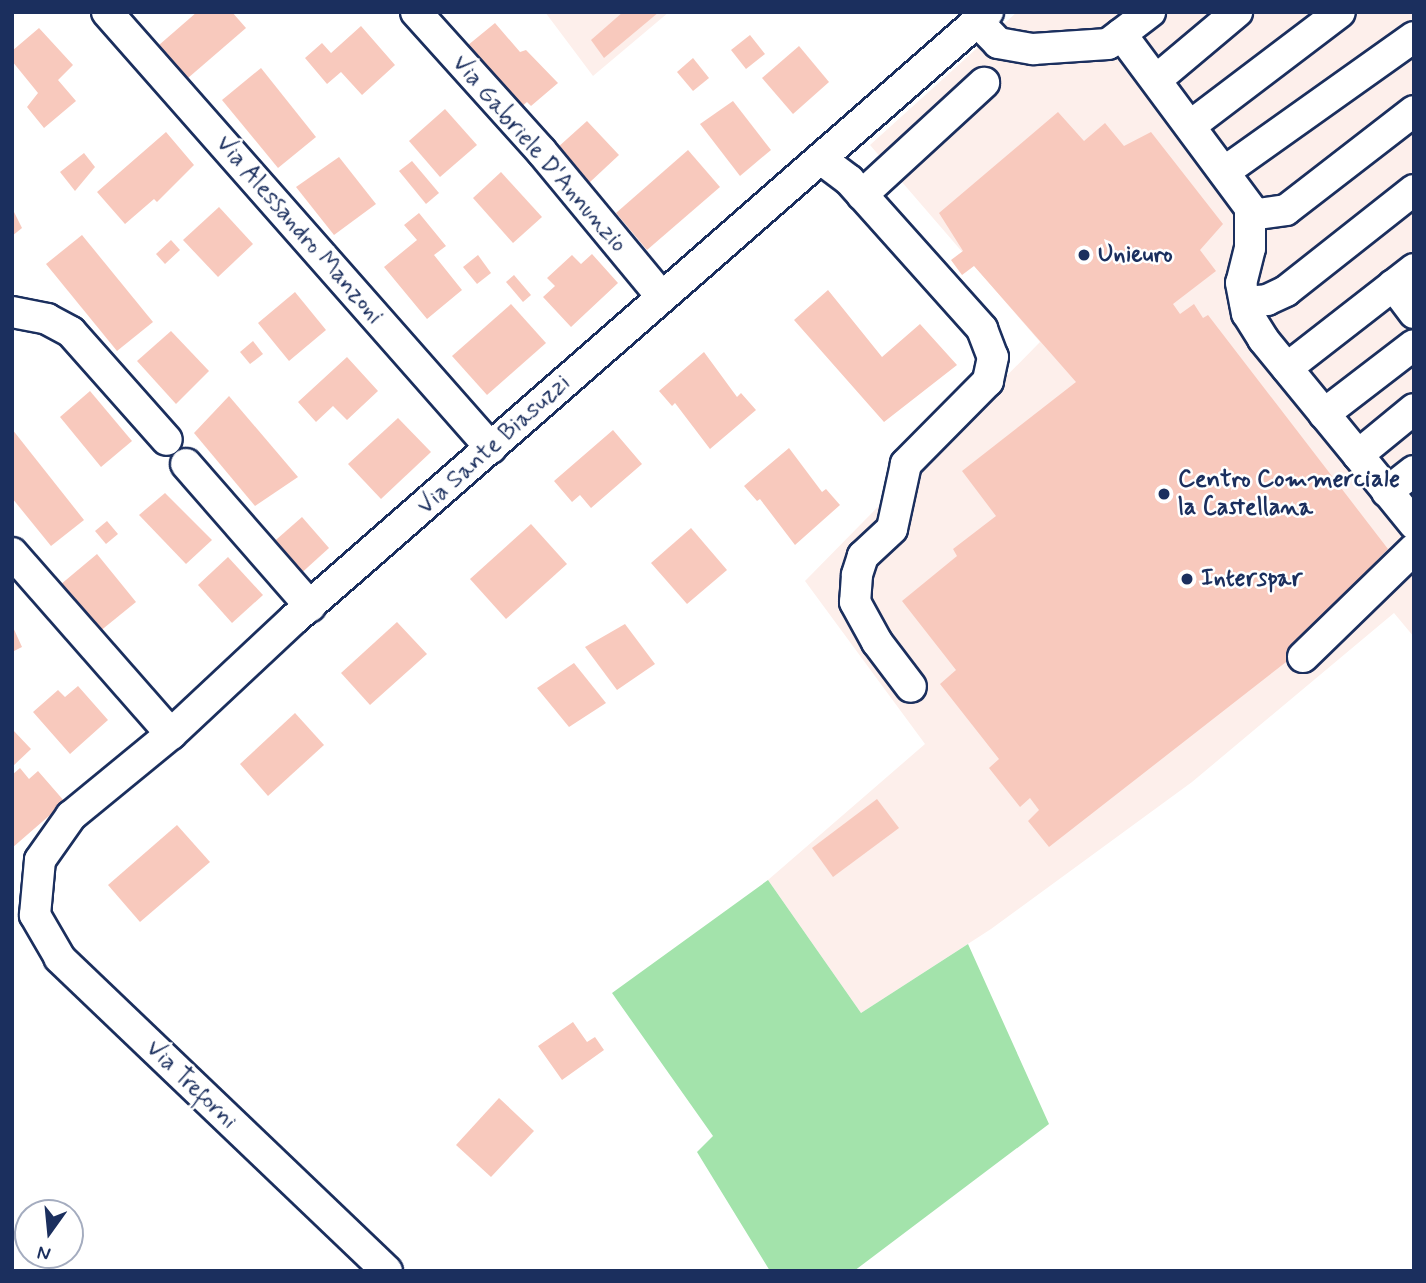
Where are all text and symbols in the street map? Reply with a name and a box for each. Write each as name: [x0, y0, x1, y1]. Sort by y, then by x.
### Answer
street label: Via Gabriele D'Annunzio: [446, 50, 632, 258]
street label: Via Alessandro Manzoni: [208, 129, 390, 331]
place label: Unieuro: [1098, 241, 1173, 269]
marker: Unieuro: [1076, 247, 1092, 263]
street label: Via Sante Biasuzzi: [413, 370, 575, 520]
place label: Centro Commerciale la Castellana: [1178, 466, 1400, 522]
marker: Centro Commerciale la Castellana: [1156, 486, 1172, 502]
place label: Interspar: [1201, 565, 1302, 593]
marker: Interspar: [1179, 571, 1195, 587]
street label: Via Treforni: [139, 1034, 243, 1136]
north arrow: [14, 1199, 84, 1269]
text: N: [35, 1239, 53, 1267]

